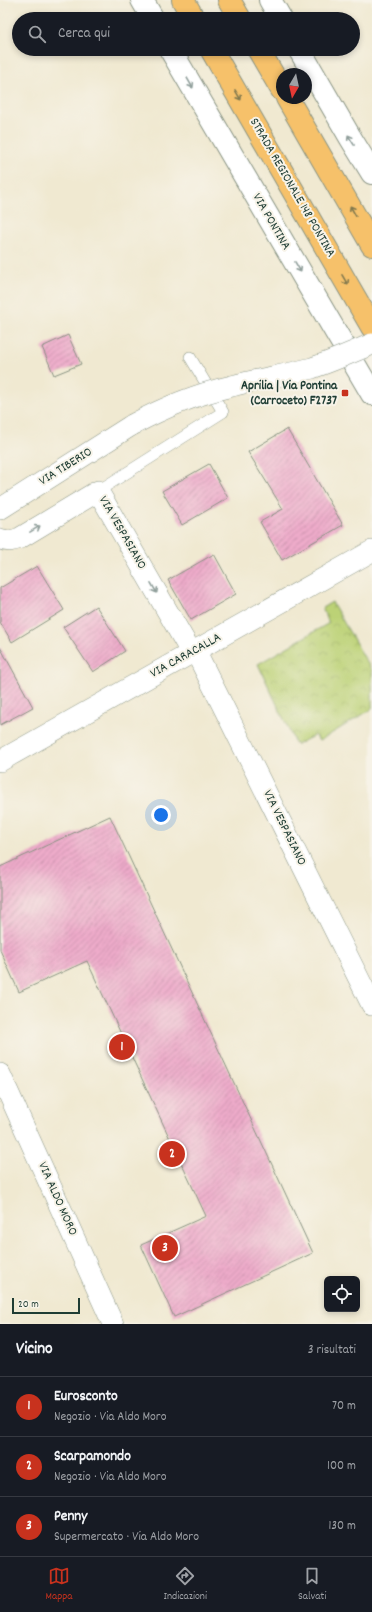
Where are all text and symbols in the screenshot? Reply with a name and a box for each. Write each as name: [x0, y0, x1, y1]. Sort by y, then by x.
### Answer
search box: [12, 12, 360, 56]
icon: search: [26, 23, 48, 45]
text: Cerca qui: [58, 23, 110, 45]
north arrow: [276, 68, 312, 104]
one-way arrow: [186, 77, 194, 89]
one-way arrow: [235, 89, 243, 101]
street label: STRADA REGIONALE 148 PONTINA: [244, 115, 340, 261]
one-way arrow: [347, 134, 355, 146]
street label: VIA PONTINA: [247, 190, 295, 254]
one-way arrow: [348, 205, 356, 217]
one-way arrow: [294, 261, 302, 273]
one-way arrow: [342, 274, 350, 286]
place label: Aprilia | Via Pontina (Carroceto) F2737: [241, 377, 338, 411]
marker: Aprilia | Via Pontina (Carroceto) F2737: [340, 388, 350, 398]
street label: VIA TIBERIO: [36, 443, 96, 491]
street label: VIA VESPASIANO: [93, 493, 151, 573]
one-way arrow: [29, 525, 41, 533]
one-way arrow: [151, 582, 159, 594]
street label: VIA CARACALLA: [147, 629, 225, 683]
street label: VIA VESPASIANO: [257, 787, 311, 869]
your location: [151, 805, 171, 825]
pin: 1: [109, 1032, 135, 1062]
pin: 2: [159, 1139, 185, 1169]
street label: VIA ALDO MORO: [32, 1159, 82, 1239]
pin: 3: [152, 1233, 178, 1263]
map controls: [324, 1276, 360, 1312]
button: locate: [324, 1276, 360, 1312]
scale bar: [12, 1296, 80, 1315]
text: 20 m: [18, 1297, 39, 1313]
text: Vicino: [16, 1338, 53, 1362]
text: 3 risultati: [308, 1341, 356, 1360]
text: Eurosconto: [54, 1386, 118, 1408]
text: 1: [28, 1397, 30, 1416]
text: 70 m: [332, 1397, 356, 1416]
text: Negozio · Via Aldo Moro: [54, 1408, 166, 1427]
text: Scarpamondo: [54, 1446, 131, 1468]
text: 2: [26, 1457, 32, 1476]
text: 100 m: [327, 1457, 356, 1476]
text: Negozio · Via Aldo Moro: [54, 1468, 166, 1487]
text: Penny: [54, 1506, 87, 1528]
text: 3: [26, 1517, 32, 1536]
text: 130 m: [328, 1517, 356, 1536]
text: Supermercato · Via Aldo Moro: [54, 1528, 199, 1547]
tab: Mappa: [46, 1565, 72, 1605]
tab: Indicazioni: [164, 1565, 207, 1605]
tab: Salvati: [298, 1565, 326, 1605]

